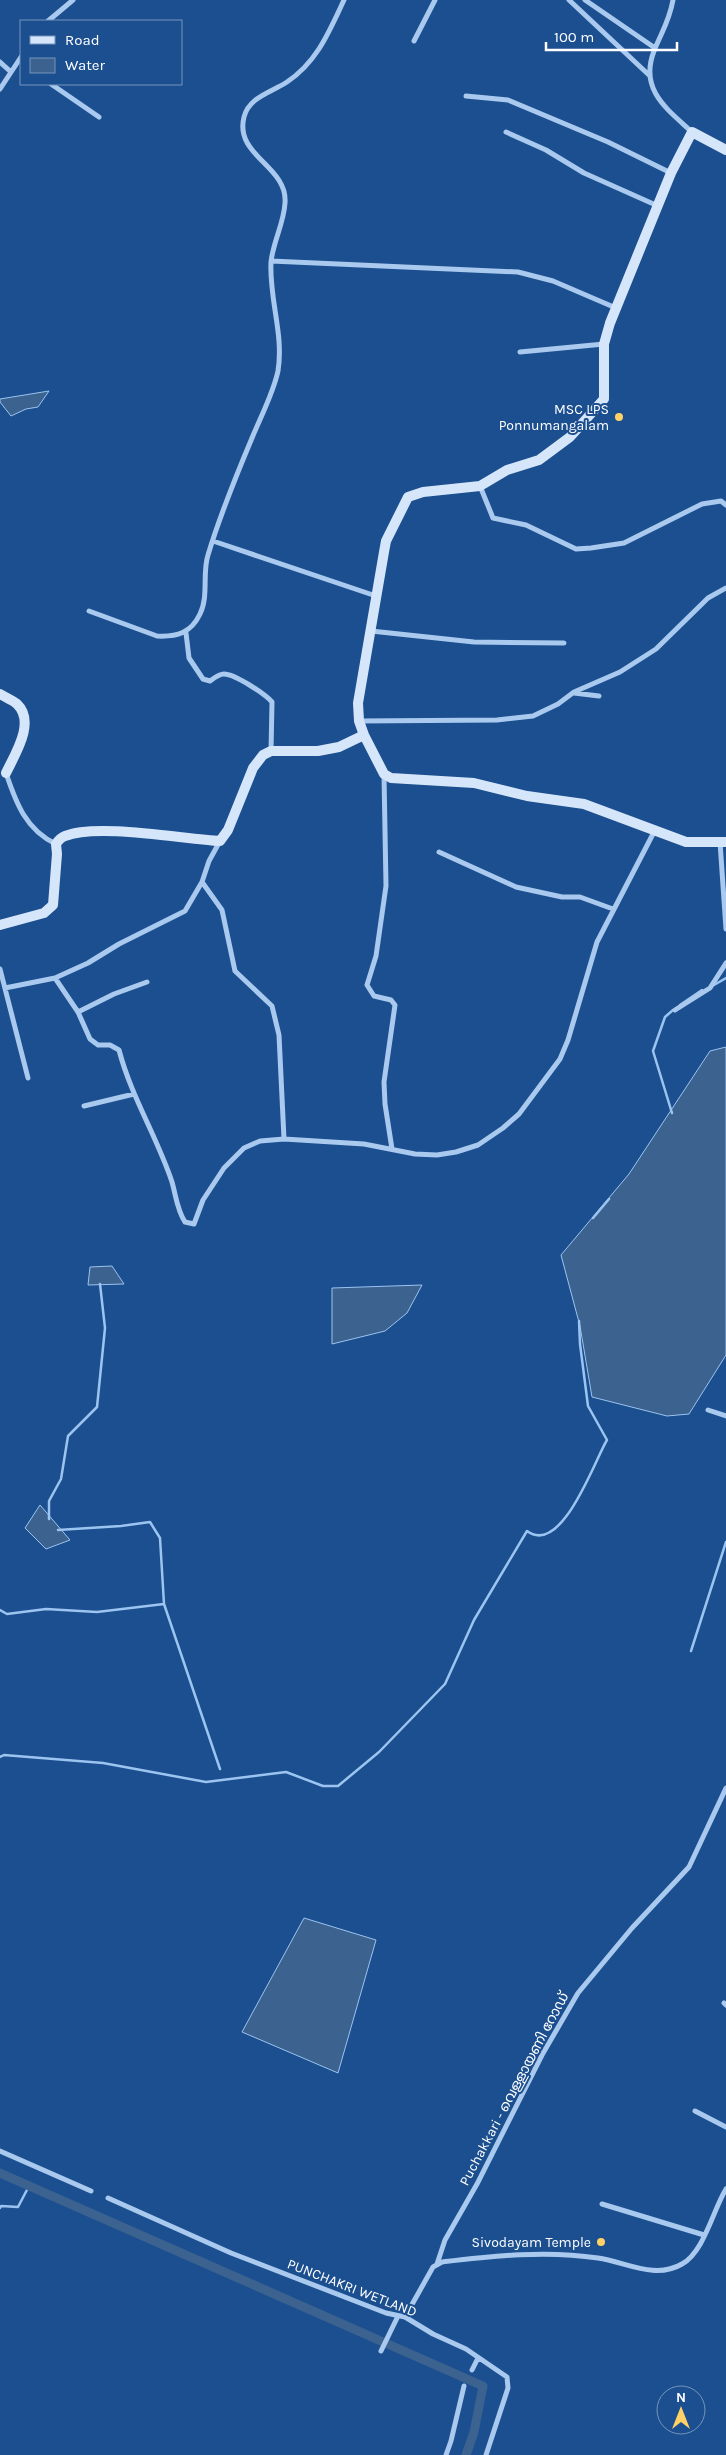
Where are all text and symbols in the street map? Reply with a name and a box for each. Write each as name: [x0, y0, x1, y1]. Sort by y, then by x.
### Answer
legend: [20, 20, 182, 85]
scale bar: [546, 20, 677, 52]
text: 100 m: [554, 28, 594, 46]
text: Road: [65, 31, 100, 49]
text: Water: [65, 56, 106, 74]
place label: MSC LPS Ponnumangalam: [499, 401, 609, 434]
marker: MSC LPS Ponnumangalam: [613, 411, 625, 423]
street label: Puchakkari - വെള്ളായണി റോഡ്: [456, 1989, 573, 2189]
place label: Sivodayam Temple: [471, 2234, 591, 2251]
marker: Sivodayam Temple: [595, 2236, 607, 2248]
street label: PUNCHAKRI WETLAND: [285, 2255, 419, 2321]
north arrow: [656, 2385, 706, 2435]
text: N: [676, 2389, 686, 2406]

